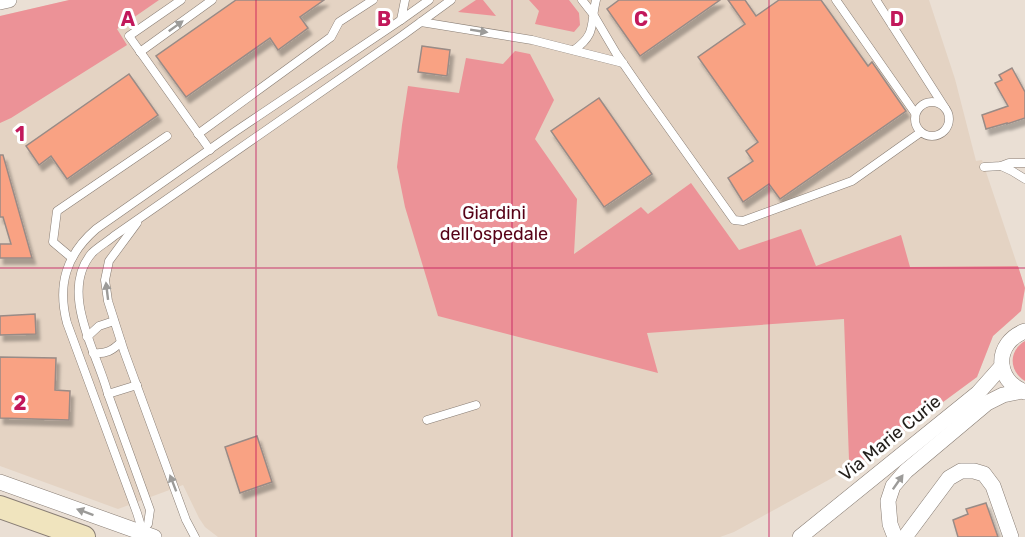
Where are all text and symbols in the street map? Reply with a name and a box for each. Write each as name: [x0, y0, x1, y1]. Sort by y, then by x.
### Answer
text: A: [121, 7, 136, 31]
text: B: [377, 7, 391, 31]
text: C: [634, 7, 648, 31]
text: D: [890, 7, 904, 31]
one-way arrow: [168, 20, 184, 32]
one-way arrow: [470, 27, 489, 36]
text: 1: [15, 122, 25, 146]
park label: Giardini dell'ospedale: [440, 202, 548, 245]
one-way arrow: [102, 282, 112, 301]
street label: Via Marie Curie: [835, 390, 945, 486]
text: 2: [14, 391, 27, 415]
one-way arrow: [168, 474, 177, 492]
one-way arrow: [892, 474, 904, 490]
one-way arrow: [75, 507, 93, 517]

